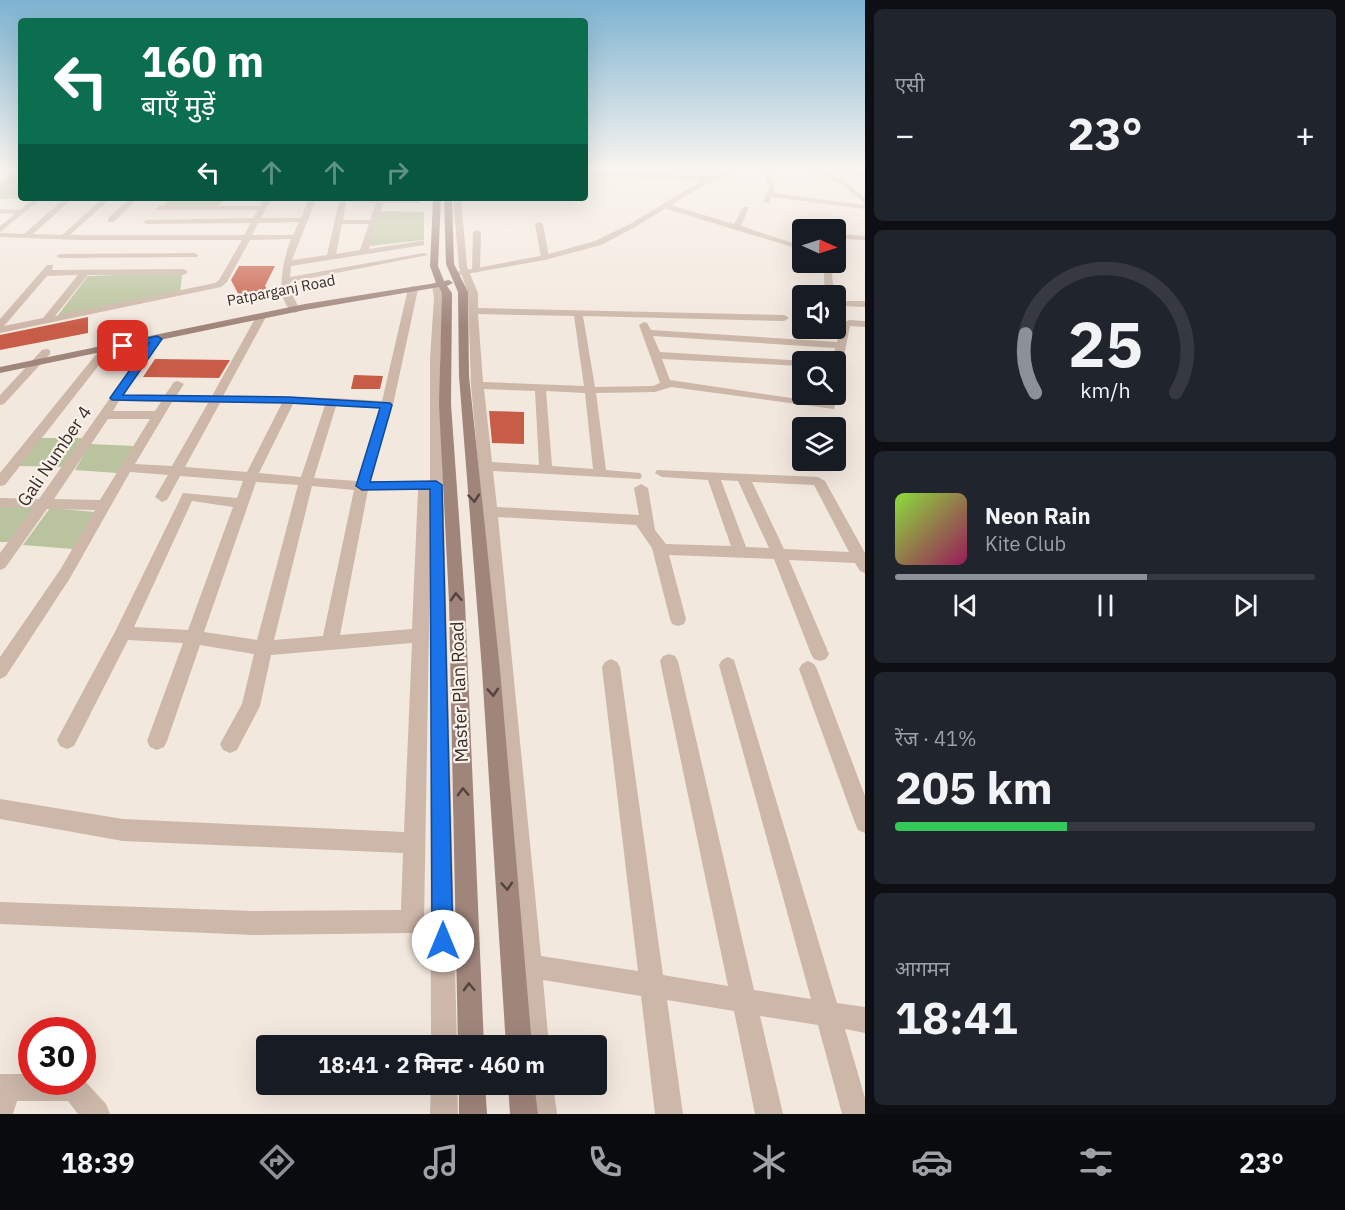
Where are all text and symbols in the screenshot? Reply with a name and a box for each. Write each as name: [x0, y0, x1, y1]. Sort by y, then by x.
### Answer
text: 160 m: [141, 34, 264, 89]
icon: left: [42, 42, 120, 120]
text: एसी: [895, 71, 925, 98]
text: बाएँ मुड़ें: [141, 87, 215, 122]
text: 23°: [1067, 104, 1143, 162]
text: −: [895, 113, 915, 156]
text: +: [1295, 113, 1315, 156]
icon: left: [192, 156, 225, 189]
icon: ahead: [255, 156, 288, 189]
icon: ahead: [318, 156, 351, 189]
icon: right: [381, 156, 414, 189]
north arrow: [792, 219, 846, 273]
map controls: [792, 219, 846, 471]
street label: Patparganj Road: [225, 270, 337, 310]
button: sound: [792, 285, 846, 339]
text: 25: [1068, 303, 1142, 384]
pin: [97, 320, 148, 371]
icon: arrive: [106, 329, 139, 362]
button: search: [792, 351, 846, 405]
text: km/h: [1080, 376, 1130, 404]
street label: Gali Number 4: [12, 401, 96, 511]
button: layers: [792, 417, 846, 471]
one-way arrow: [467, 493, 480, 502]
text: Neon Rain: [985, 501, 1091, 530]
text: Kite Club: [985, 530, 1066, 557]
icon: previous: [949, 589, 982, 622]
icon: pause: [1089, 589, 1122, 622]
icon: next: [1229, 589, 1262, 622]
one-way arrow: [450, 593, 463, 602]
street label: Master Plan Road: [445, 621, 473, 763]
one-way arrow: [486, 687, 499, 696]
text: रेंज · 41%: [895, 725, 977, 752]
text: 205 km: [895, 758, 1053, 816]
one-way arrow: [456, 788, 469, 797]
one-way arrow: [500, 882, 513, 891]
position arrow: [411, 909, 475, 973]
text: आगमन: [895, 955, 950, 982]
one-way arrow: [462, 983, 475, 992]
text: 18:41: [895, 988, 1018, 1046]
speed limit sign: 30: [18, 1017, 96, 1095]
text: 18:41 · 2 मिनट · 460 m: [318, 1050, 545, 1079]
icon: directions: [256, 1141, 298, 1183]
icon: music: [420, 1141, 462, 1183]
icon: phone: [584, 1141, 626, 1183]
icon: climate: [748, 1141, 790, 1183]
icon: car: [911, 1141, 953, 1183]
icon: filters: [1075, 1141, 1117, 1183]
text: 18:39: [61, 1145, 135, 1180]
text: 23°: [1239, 1145, 1284, 1180]

